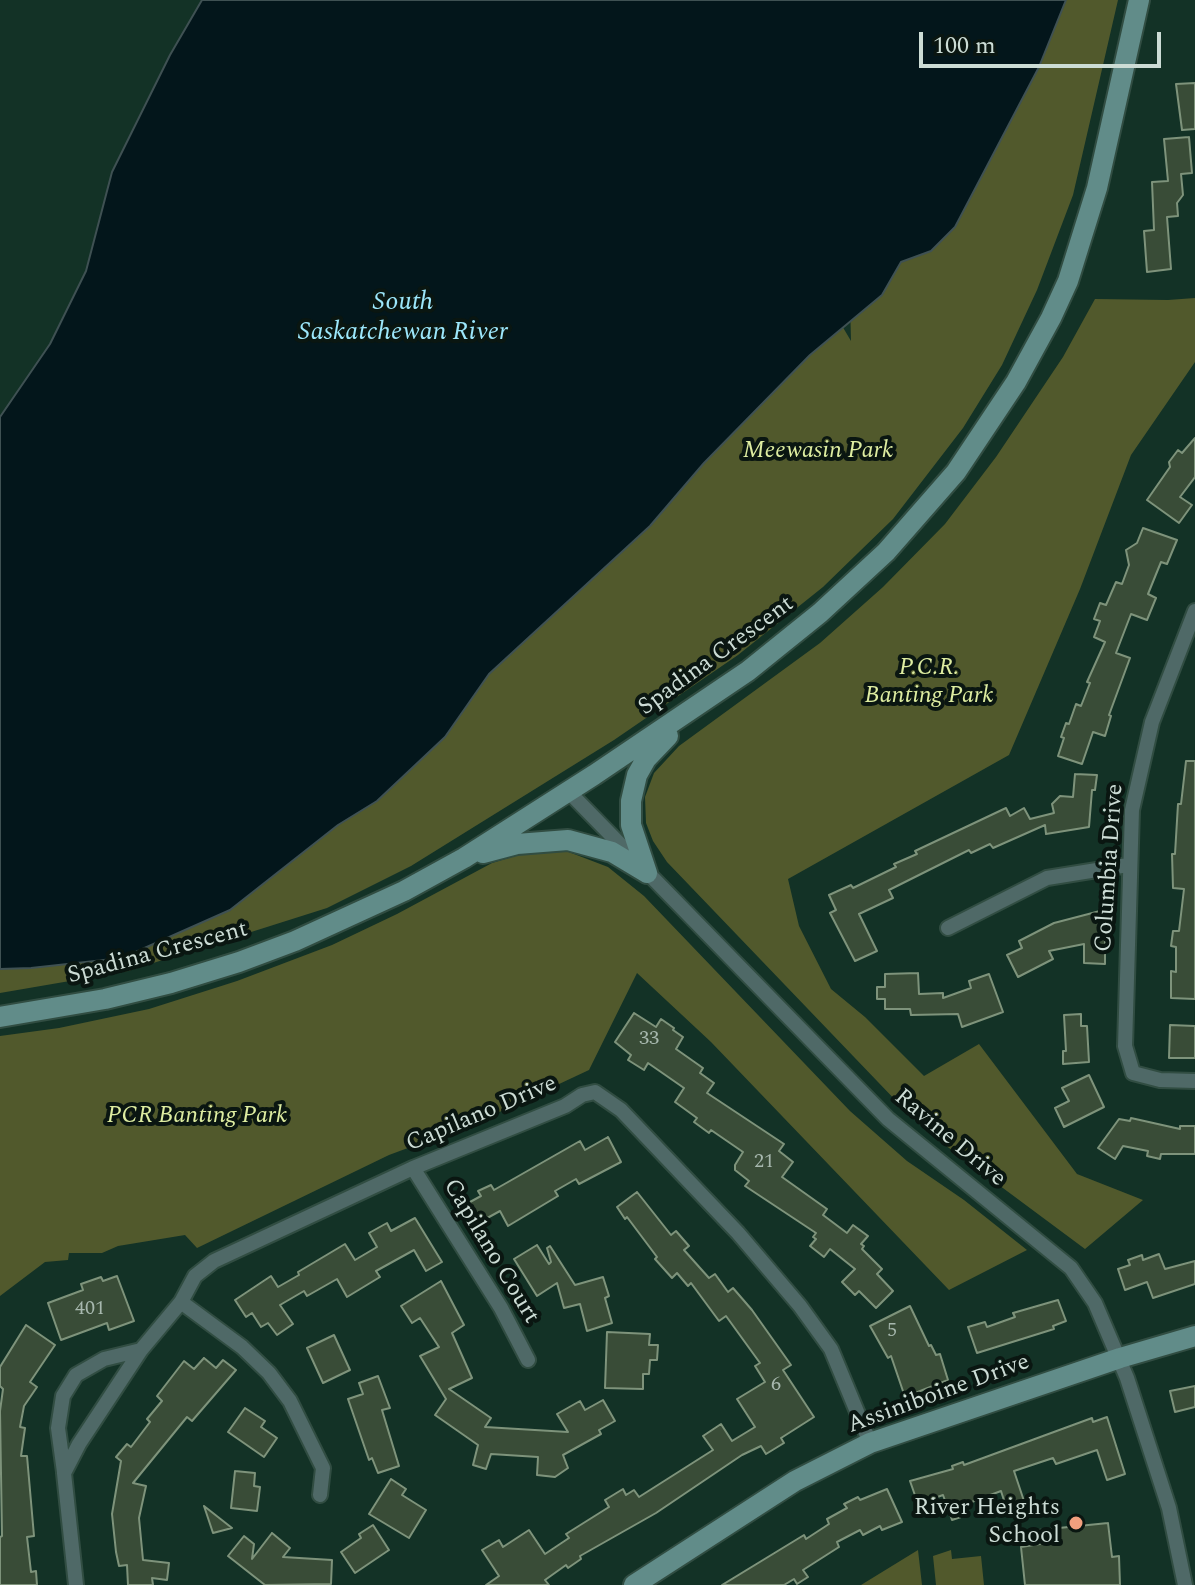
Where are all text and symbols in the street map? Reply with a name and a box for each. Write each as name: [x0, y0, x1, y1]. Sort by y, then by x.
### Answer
scale bar: [923, 16, 1165, 66]
text: 100 m: [933, 28, 996, 64]
water label: South Saskatchewan River: [298, 288, 508, 350]
park label: Meewasin Park: [743, 438, 893, 466]
street label: Spadina Crescent: [634, 591, 800, 723]
park label: P.C.R. Banting Park: [865, 655, 993, 711]
street label: Columbia Drive: [1091, 783, 1131, 953]
street label: Spadina Crescent: [65, 916, 251, 992]
house number: 33: [639, 1028, 659, 1052]
street label: Capilano Drive: [402, 1070, 562, 1160]
street label: Ravine Drive: [887, 1084, 1011, 1194]
park label: PCR Banting Park: [107, 1103, 287, 1131]
house number: 21: [754, 1151, 774, 1175]
street label: Capilano Court: [435, 1174, 545, 1330]
house number: 401: [75, 1298, 105, 1322]
house number: 5: [887, 1320, 897, 1344]
street label: Assiniboine Drive: [844, 1349, 1034, 1441]
house number: 6: [771, 1374, 781, 1398]
place label: River Heights School: [914, 1495, 1060, 1551]
marker: River Heights School: [1067, 1514, 1085, 1532]

